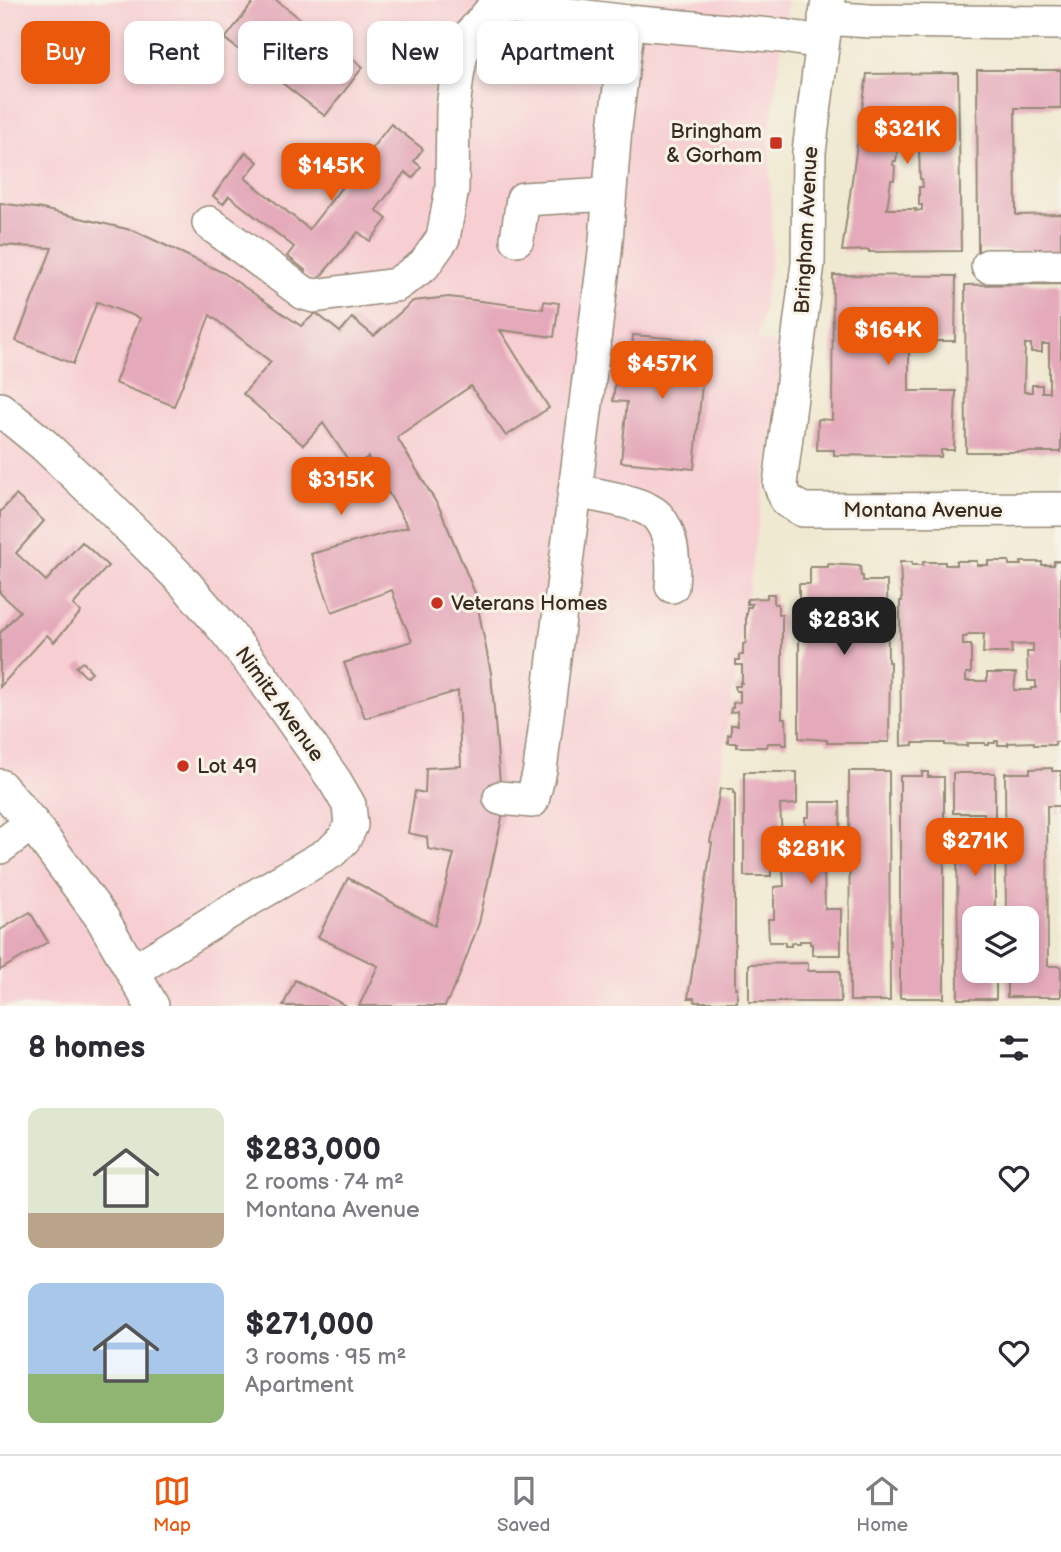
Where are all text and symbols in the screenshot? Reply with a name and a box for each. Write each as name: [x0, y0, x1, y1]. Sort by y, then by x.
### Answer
chip: Buy: [21, 21, 110, 84]
chip: Rent: [124, 21, 224, 84]
chip: Filters: [238, 21, 353, 84]
chip: New: [367, 21, 463, 84]
chip: Apartment: [477, 21, 638, 84]
pin: $321K: [858, 106, 956, 166]
text: $321K: [873, 115, 941, 143]
place label: Bringham & Gorham: [666, 119, 762, 168]
marker: Bringham & Gorham: [768, 135, 784, 151]
pin: $145K: [282, 144, 380, 203]
street label: Bringham Avenue: [790, 146, 823, 314]
text: $145K: [297, 152, 365, 180]
pin: $164K: [839, 308, 937, 367]
text: $164K: [854, 316, 922, 344]
pin: $457K: [613, 342, 711, 401]
text: $457K: [627, 350, 697, 378]
pin: $315K: [292, 458, 390, 517]
text: $315K: [307, 466, 375, 494]
street label: Montana Avenue: [843, 498, 1003, 523]
place label: Veterans Homes: [451, 591, 608, 616]
marker: Veterans Homes: [429, 595, 445, 611]
pin: $283K: [795, 598, 893, 657]
text: $283K: [808, 606, 880, 634]
street label: Nimitz Avenue: [230, 642, 330, 767]
place label: Lot 49: [197, 754, 257, 779]
marker: Lot 49: [175, 758, 191, 774]
pin: $271K: [926, 818, 1024, 878]
pin: $281K: [762, 826, 860, 886]
text: $271K: [942, 827, 1008, 855]
text: $281K: [777, 835, 845, 863]
map controls: [962, 906, 1039, 983]
button: layers: [962, 906, 1039, 983]
icon: filters: [995, 1029, 1033, 1067]
text: 8 homes: [28, 1030, 145, 1066]
text: $283,000: [245, 1132, 381, 1168]
icon: home: [84, 1136, 168, 1220]
icon: heart: [995, 1159, 1033, 1197]
text: 2 rooms · 74 m²: [245, 1168, 404, 1196]
text: Montana Avenue: [245, 1196, 420, 1224]
text: $271,000: [245, 1307, 374, 1343]
icon: home: [84, 1311, 168, 1395]
icon: heart: [995, 1334, 1033, 1372]
text: 3 rooms · 95 m²: [245, 1343, 406, 1371]
text: Apartment: [245, 1371, 354, 1399]
tab: Map: [153, 1472, 191, 1537]
tab: Saved: [497, 1472, 550, 1537]
tab: Home: [856, 1472, 908, 1537]

